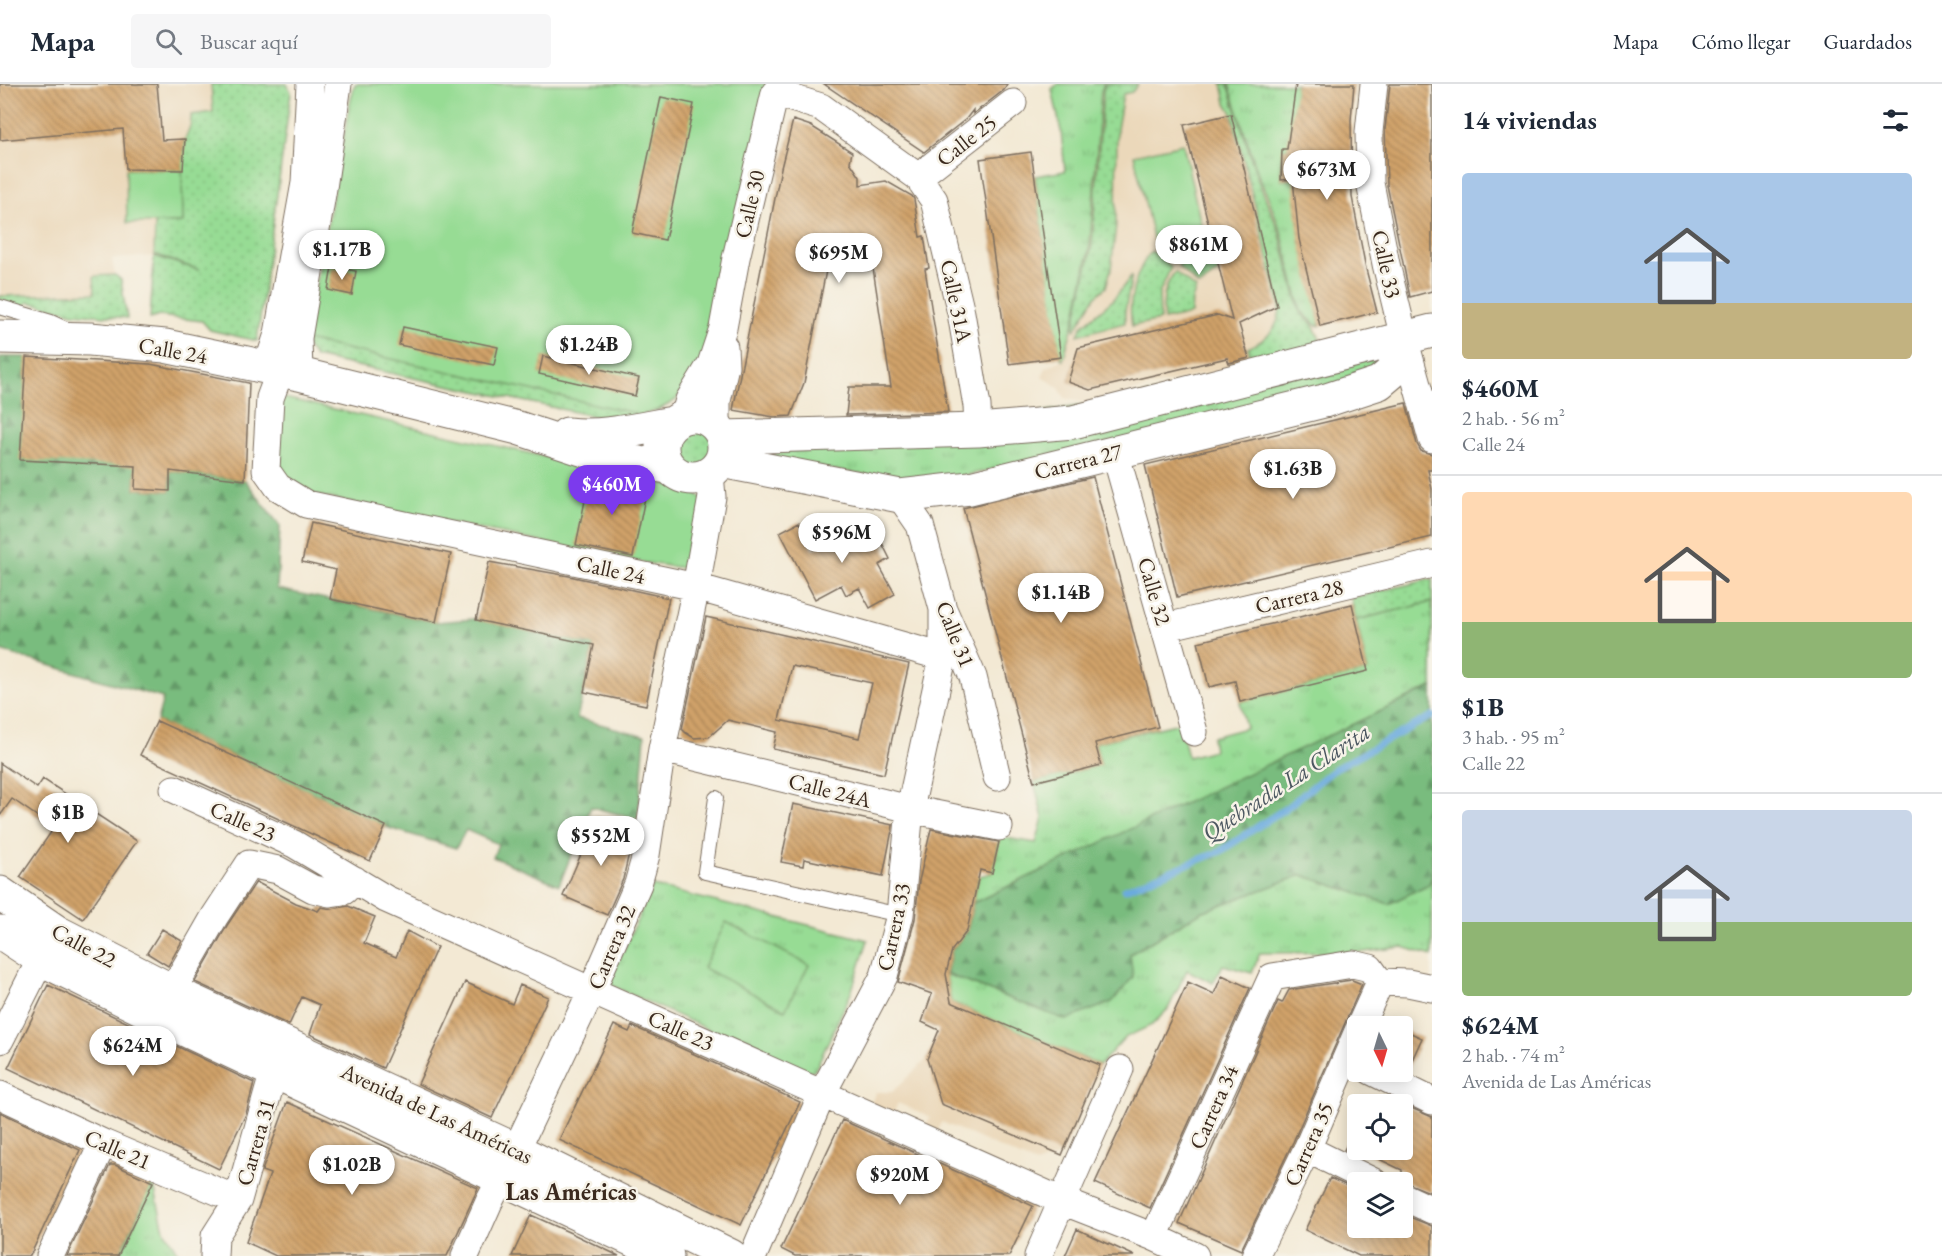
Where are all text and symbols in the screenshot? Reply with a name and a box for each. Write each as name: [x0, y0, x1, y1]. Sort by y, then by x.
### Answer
search box: [131, 14, 551, 68]
text: Mapa: [30, 23, 95, 59]
icon: search: [152, 25, 185, 58]
text: Buscar aquí: [200, 27, 298, 56]
text: Mapa: [1613, 28, 1658, 55]
text: Cómo llegar: [1691, 28, 1790, 55]
text: Guardados: [1823, 28, 1912, 55]
text: 14 viviendas: [1462, 103, 1597, 137]
icon: filters: [1879, 104, 1912, 137]
street label: Calle 25: [930, 108, 1002, 173]
pin: $673M: [1285, 150, 1369, 201]
text: $673M: [1297, 156, 1357, 182]
street label: Calle 30: [728, 167, 771, 241]
icon: home: [1633, 212, 1741, 320]
pin: $861M: [1157, 225, 1241, 276]
street label: Calle 33: [1365, 227, 1408, 301]
pin: $1.17B: [293, 230, 391, 281]
text: $861M: [1169, 231, 1229, 257]
pin: $695M: [797, 233, 881, 284]
text: $1.17B: [313, 236, 371, 262]
text: $695M: [809, 239, 869, 265]
street label: Calle 31A: [934, 257, 980, 346]
pin: $1.24B: [540, 325, 638, 376]
street label: Calle 24: [136, 330, 210, 371]
text: $1.24B: [560, 331, 618, 357]
text: $460M: [1462, 371, 1539, 405]
text: 2 hab. · 56 m²: [1462, 405, 1565, 431]
text: Calle 24: [1462, 431, 1525, 457]
street label: Carrera 27: [1031, 437, 1125, 486]
pin: $1.63B: [1244, 449, 1342, 500]
text: $1.63B: [1264, 455, 1322, 481]
pin: $460M: [570, 465, 654, 516]
text: $460M: [582, 471, 642, 497]
pin: $596M: [800, 513, 884, 564]
text: $596M: [812, 519, 872, 545]
icon: home: [1633, 531, 1741, 639]
street label: Calle 24: [574, 548, 648, 591]
street label: Calle 32: [1131, 554, 1178, 629]
street label: Carrera 28: [1252, 572, 1346, 621]
pin: $1.14B: [1012, 573, 1110, 624]
text: $1.14B: [1032, 579, 1090, 605]
street label: Calle 31: [929, 597, 982, 672]
text: $1B: [1462, 690, 1504, 724]
water label: Quebrada La Clarita: [1196, 716, 1376, 848]
text: 3 hab. · 95 m²: [1462, 724, 1565, 750]
text: Calle 22: [1462, 750, 1525, 776]
street label: Calle 24A: [785, 766, 875, 815]
pin: $1B: [39, 793, 97, 844]
street label: Calle 23: [205, 794, 280, 849]
text: $1B: [52, 799, 84, 825]
pin: $552M: [559, 816, 643, 867]
text: $552M: [571, 822, 631, 848]
icon: home: [1633, 849, 1741, 957]
street label: Carrera 33: [870, 880, 917, 974]
street label: Carrera 32: [581, 900, 642, 994]
street label: Calle 22: [46, 916, 121, 975]
street label: Calle 23: [643, 1003, 718, 1058]
text: $624M: [1462, 1008, 1539, 1042]
north arrow: [1347, 1016, 1413, 1082]
map controls: [1347, 1016, 1413, 1238]
pin: $624M: [91, 1026, 175, 1077]
text: $624M: [103, 1032, 163, 1058]
text: 2 hab. · 74 m²: [1462, 1042, 1565, 1068]
street label: Avenida de Las Américas: [335, 1056, 537, 1171]
street label: Carrera 34: [1182, 1060, 1245, 1154]
text: Avenida de Las Américas: [1462, 1068, 1651, 1094]
button: locate: [1347, 1094, 1413, 1160]
street label: Carrera 31: [229, 1095, 282, 1189]
street label: Carrera 35: [1277, 1098, 1340, 1191]
street label: Calle 21: [80, 1123, 155, 1176]
pin: $1.02B: [303, 1145, 401, 1196]
text: $1.02B: [323, 1151, 381, 1177]
pin: $920M: [858, 1155, 942, 1206]
text: $920M: [870, 1161, 930, 1187]
button: layers: [1347, 1172, 1413, 1238]
district label: Las Américas: [505, 1176, 637, 1207]

